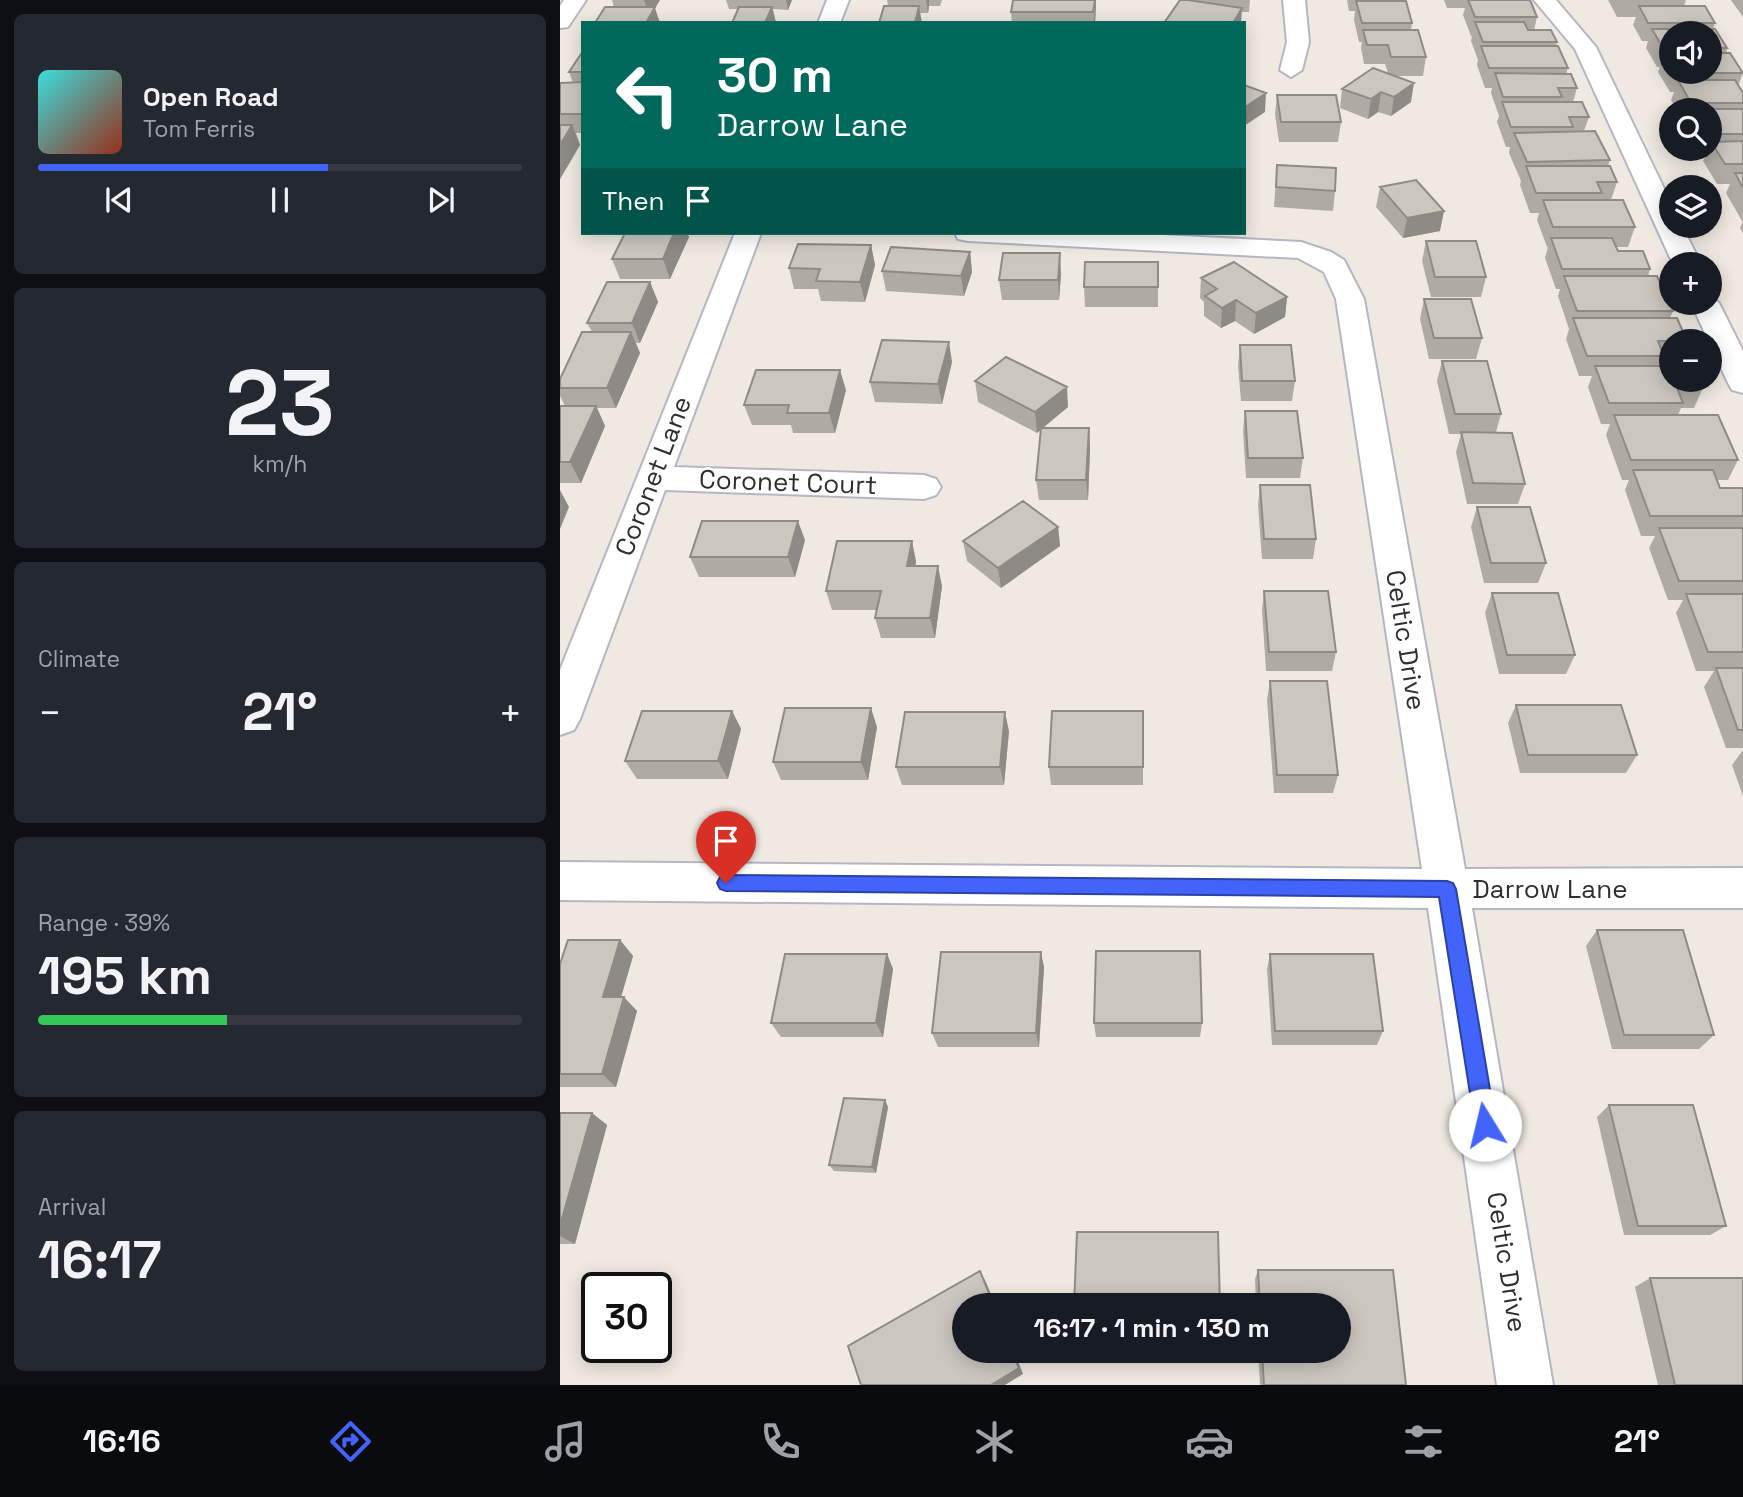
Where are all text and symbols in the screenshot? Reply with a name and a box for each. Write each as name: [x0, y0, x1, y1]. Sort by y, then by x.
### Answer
map controls: [1659, 21, 1722, 392]
button: sound: [1659, 21, 1722, 84]
text: 30 m: [717, 44, 833, 106]
icon: left: [602, 49, 693, 140]
text: Open Road: [143, 80, 279, 114]
button: search: [1659, 98, 1722, 161]
text: Darrow Lane: [717, 105, 908, 145]
text: Tom Ferris: [143, 114, 255, 144]
button: layers: [1659, 175, 1722, 238]
icon: previous: [100, 181, 138, 219]
icon: pause: [261, 181, 299, 219]
icon: next: [422, 181, 460, 219]
icon: arrive: [679, 182, 717, 220]
text: Then: [602, 184, 665, 218]
button: +: [1659, 252, 1722, 315]
button: −: [1659, 329, 1722, 392]
text: 23: [225, 345, 335, 462]
street label: Coronet Lane: [607, 391, 699, 561]
text: km/h: [253, 449, 307, 479]
street label: Coronet Court: [698, 462, 878, 502]
street label: Celtic Drive: [1378, 568, 1434, 712]
text: Climate: [38, 644, 120, 674]
text: 21°: [243, 679, 317, 745]
text: −: [38, 689, 62, 737]
text: +: [498, 689, 522, 737]
pin: [696, 811, 756, 883]
icon: arrive: [707, 822, 745, 860]
street label: Darrow Lane: [1472, 872, 1628, 906]
text: Range · 39%: [38, 908, 170, 938]
text: 195 km: [38, 943, 212, 1009]
position arrow: [1448, 1088, 1522, 1162]
street label: Celtic Drive: [1479, 1190, 1535, 1334]
text: Arrival: [38, 1192, 106, 1222]
text: 16:17: [38, 1227, 161, 1293]
speed limit sign: 30: [581, 1272, 672, 1363]
text: 16:17 · 1 min · 130 m: [1033, 1311, 1270, 1345]
icon: directions: [326, 1417, 375, 1466]
icon: music: [541, 1417, 590, 1466]
icon: phone: [756, 1417, 805, 1466]
icon: climate: [970, 1417, 1019, 1466]
icon: car: [1185, 1417, 1234, 1466]
icon: filters: [1399, 1417, 1448, 1466]
text: 16:16: [83, 1421, 161, 1461]
text: 21°: [1614, 1421, 1660, 1461]

